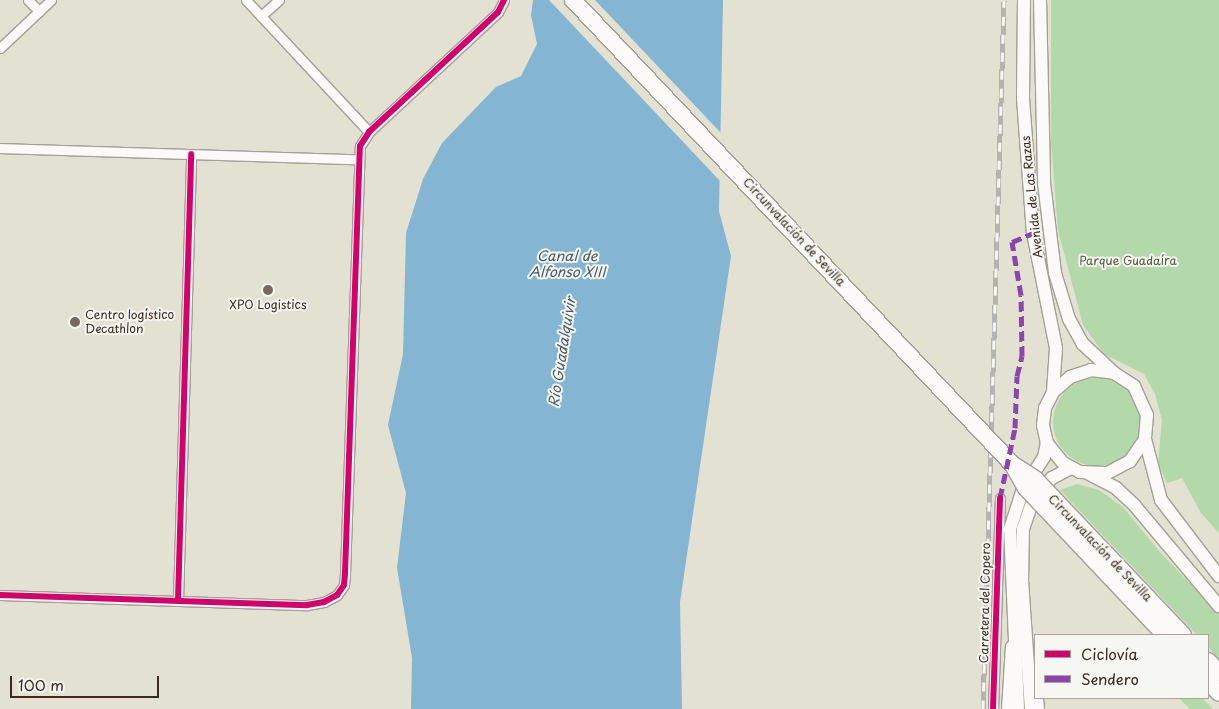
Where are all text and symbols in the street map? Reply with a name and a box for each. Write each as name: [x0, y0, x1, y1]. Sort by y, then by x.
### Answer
street label: Avenida de Las Razas: [1018, 134, 1046, 260]
street label: Circunvalación de Sevilla: [740, 175, 848, 289]
water label: Canal de Alfonso XIII: [529, 248, 605, 280]
park label: Parque Guadaíra: [1079, 254, 1177, 268]
marker: XPO Logistics: [262, 284, 274, 296]
water label: Río Guadalquivir: [545, 295, 579, 409]
place label: XPO Logistics: [229, 298, 307, 312]
place label: Centro logístico Decathlon: [85, 308, 175, 336]
marker: Centro logístico Decathlon: [69, 316, 81, 328]
street label: Circunvalación de Sevilla: [1045, 491, 1155, 605]
street label: Carretera del Copero: [977, 542, 993, 664]
legend: [1034, 634, 1209, 699]
text: Ciclovía: [1081, 642, 1138, 665]
scale bar: [12, 666, 161, 698]
text: Sendero: [1081, 667, 1139, 690]
text: 100 m: [18, 673, 64, 696]

